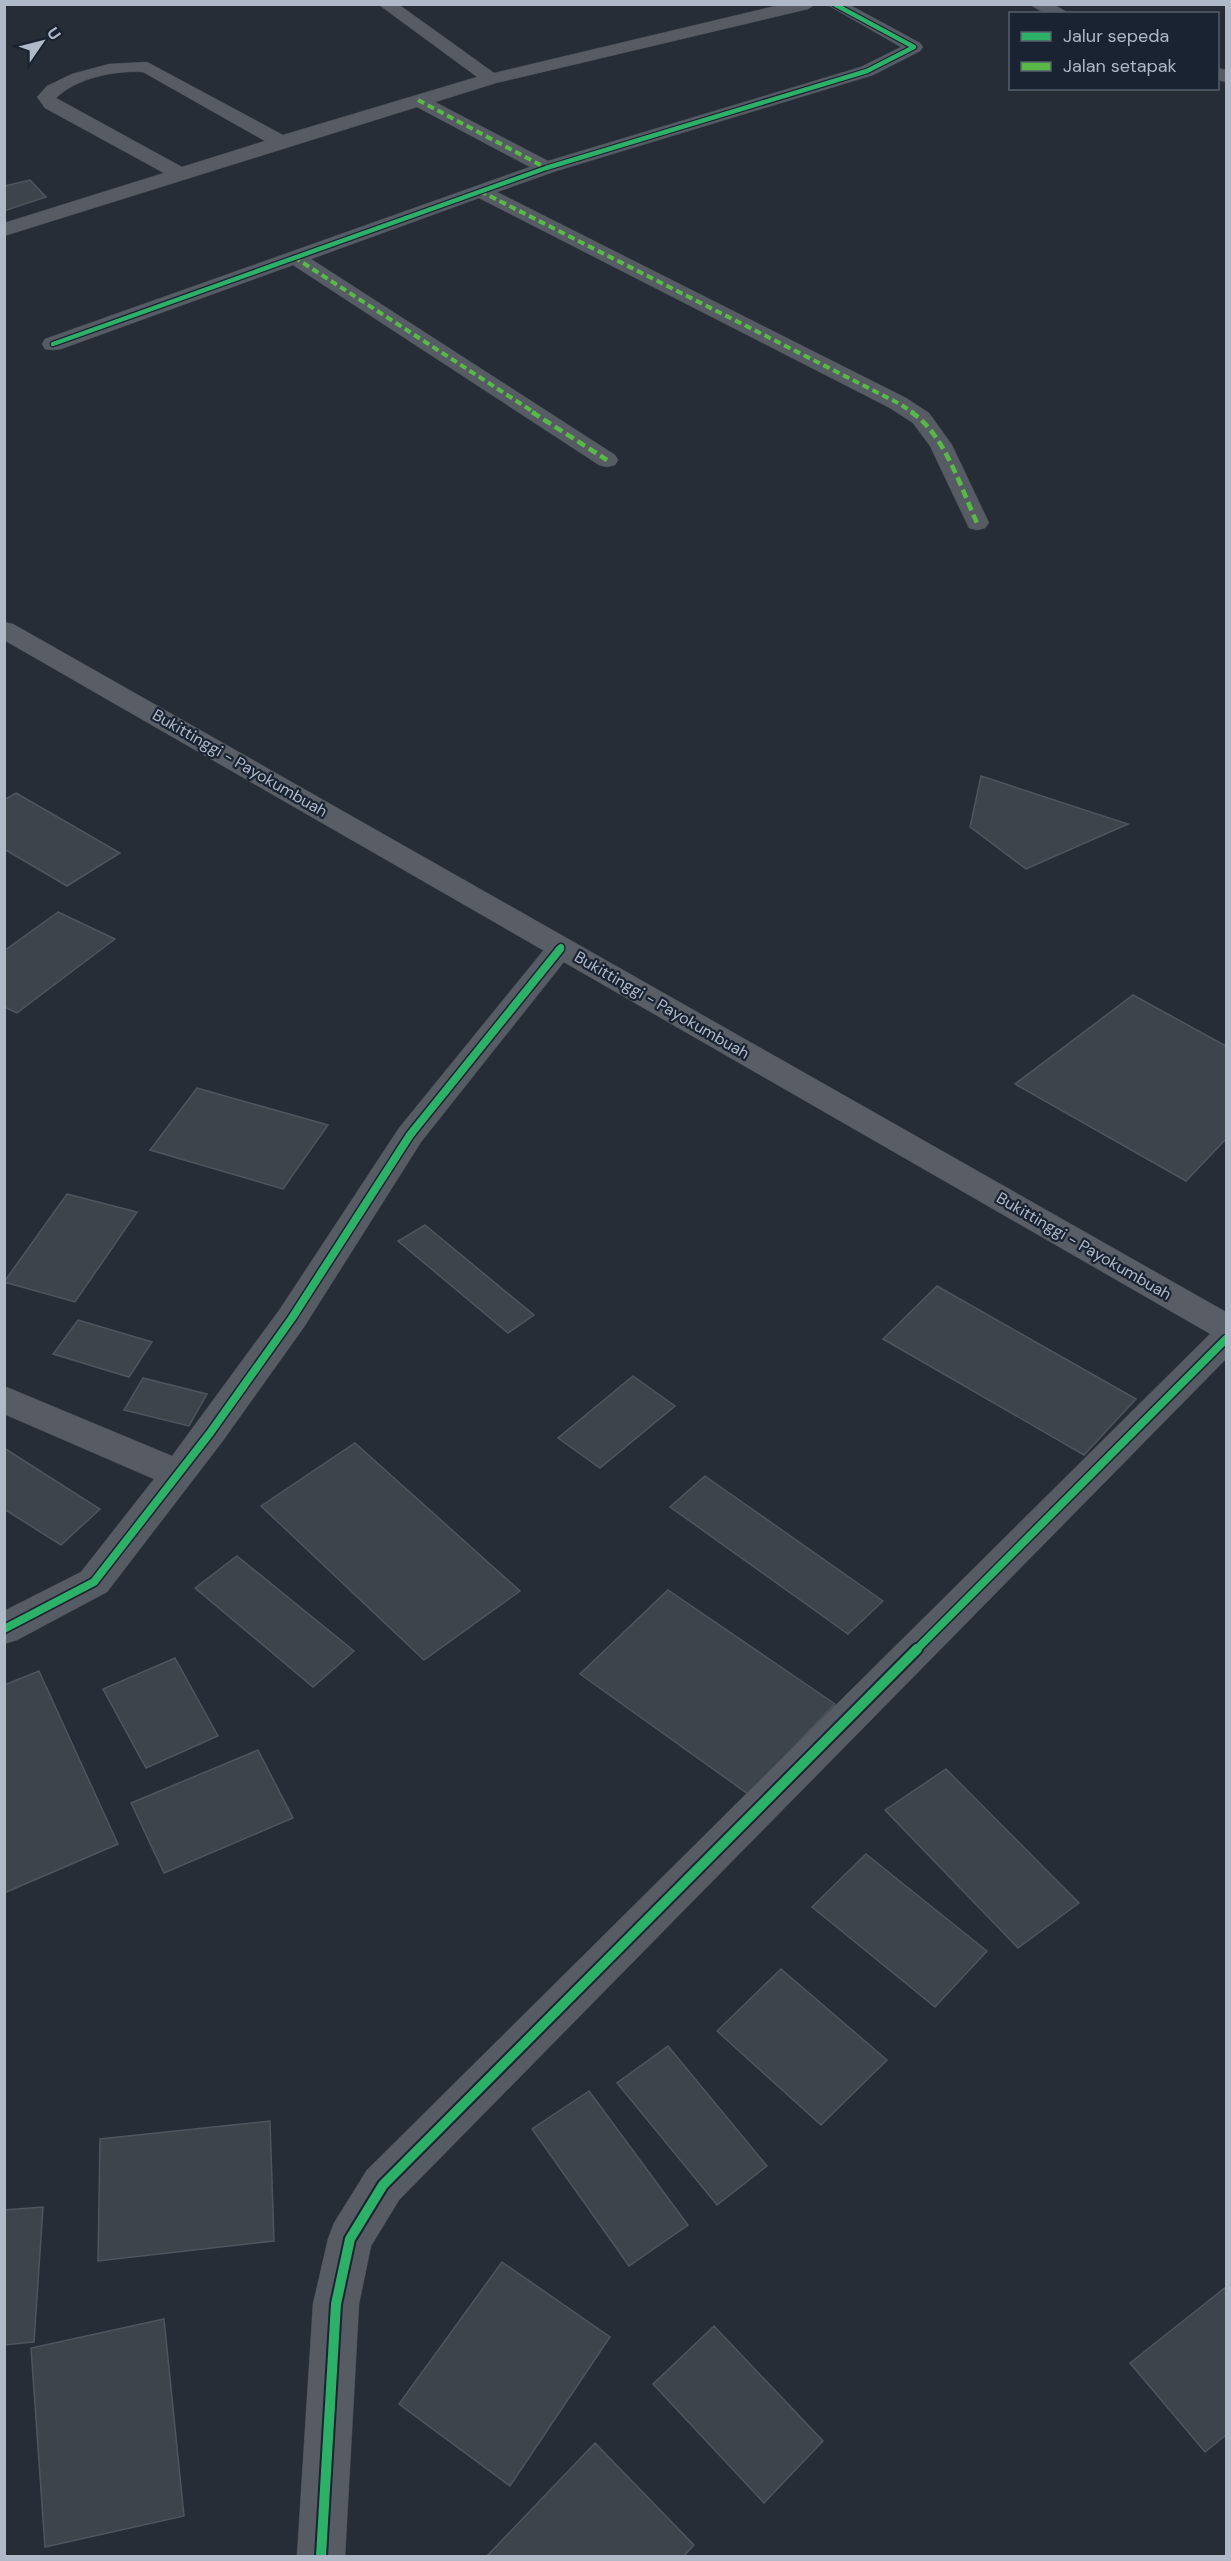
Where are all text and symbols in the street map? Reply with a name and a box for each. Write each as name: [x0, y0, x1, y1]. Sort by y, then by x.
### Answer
north arrow: [12, 12, 72, 72]
legend: [1009, 12, 1219, 90]
text: U: [42, 23, 66, 44]
text: Jalur sepeda: [1063, 24, 1169, 48]
text: Jalan setapak: [1063, 54, 1177, 78]
street label: Bukittinggi - Payokumbuah: [149, 704, 331, 822]
street label: Bukittinggi - Payokumbuah: [571, 946, 753, 1064]
street label: Bukittinggi - Payokumbuah: [993, 1187, 1175, 1305]

